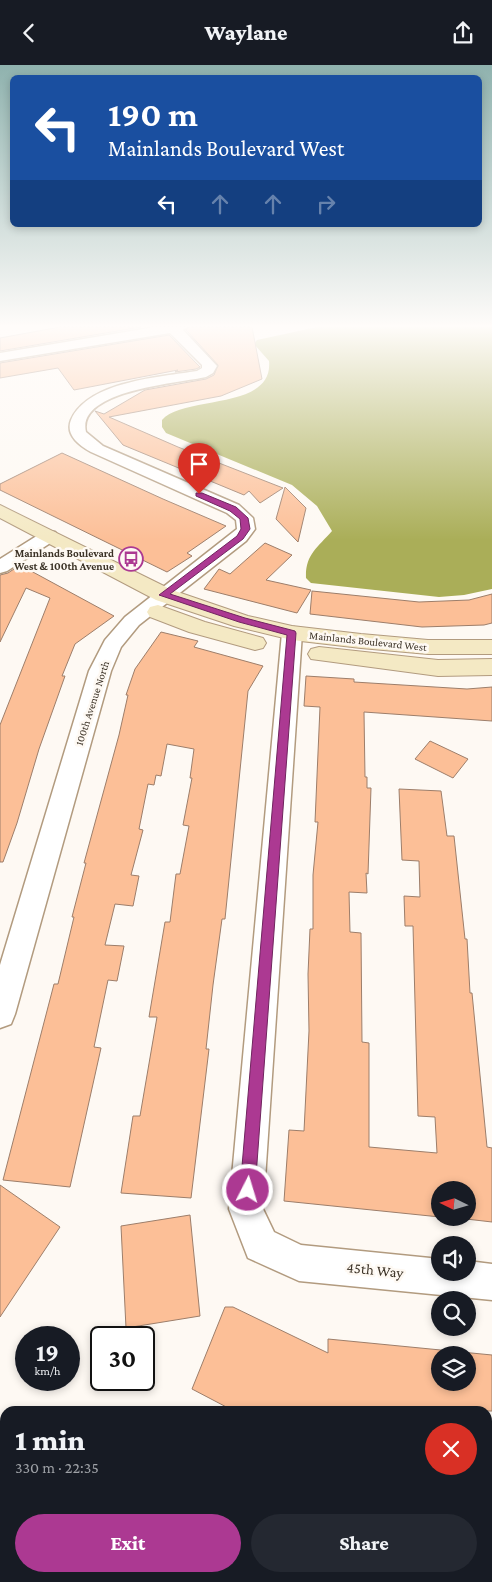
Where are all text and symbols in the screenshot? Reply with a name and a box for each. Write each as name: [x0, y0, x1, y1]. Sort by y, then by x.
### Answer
icon: back: [15, 19, 43, 47]
icon: share: [449, 19, 477, 47]
text: Waylane: [204, 20, 288, 45]
icon: left: [25, 95, 90, 160]
text: 190 m: [108, 95, 198, 134]
text: Mainlands Boulevard West: [108, 136, 344, 161]
icon: left: [153, 190, 181, 218]
icon: ahead: [206, 190, 234, 218]
icon: ahead: [259, 190, 287, 218]
icon: right: [312, 190, 340, 218]
pin: [178, 443, 220, 494]
icon: arrive: [185, 450, 213, 478]
bus stop icon: Mainlands Boulevard West & 100th Avenue: [118, 546, 144, 572]
place label: Mainlands Boulevard West & 100th Avenue: [13, 547, 114, 572]
street label: Mainlands Boulevard West: [309, 629, 428, 653]
street label: 100th Avenue North: [73, 659, 111, 747]
position arrow: [221, 1163, 273, 1215]
north arrow: [431, 1181, 476, 1226]
map controls: [431, 1181, 476, 1391]
button: sound: [431, 1236, 476, 1281]
street label: 45th Way: [346, 1259, 404, 1282]
button: search: [431, 1291, 476, 1336]
speed limit sign: 30: [90, 1326, 155, 1391]
text: 19: [36, 1339, 59, 1366]
button: layers: [431, 1346, 476, 1391]
text: km/h: [35, 1364, 60, 1378]
text: 1 min: [15, 1423, 85, 1456]
button: close: [425, 1423, 477, 1475]
text: 330 m · 22:35: [15, 1459, 99, 1476]
button: Exit: [15, 1514, 241, 1572]
button: Share: [251, 1514, 477, 1572]

